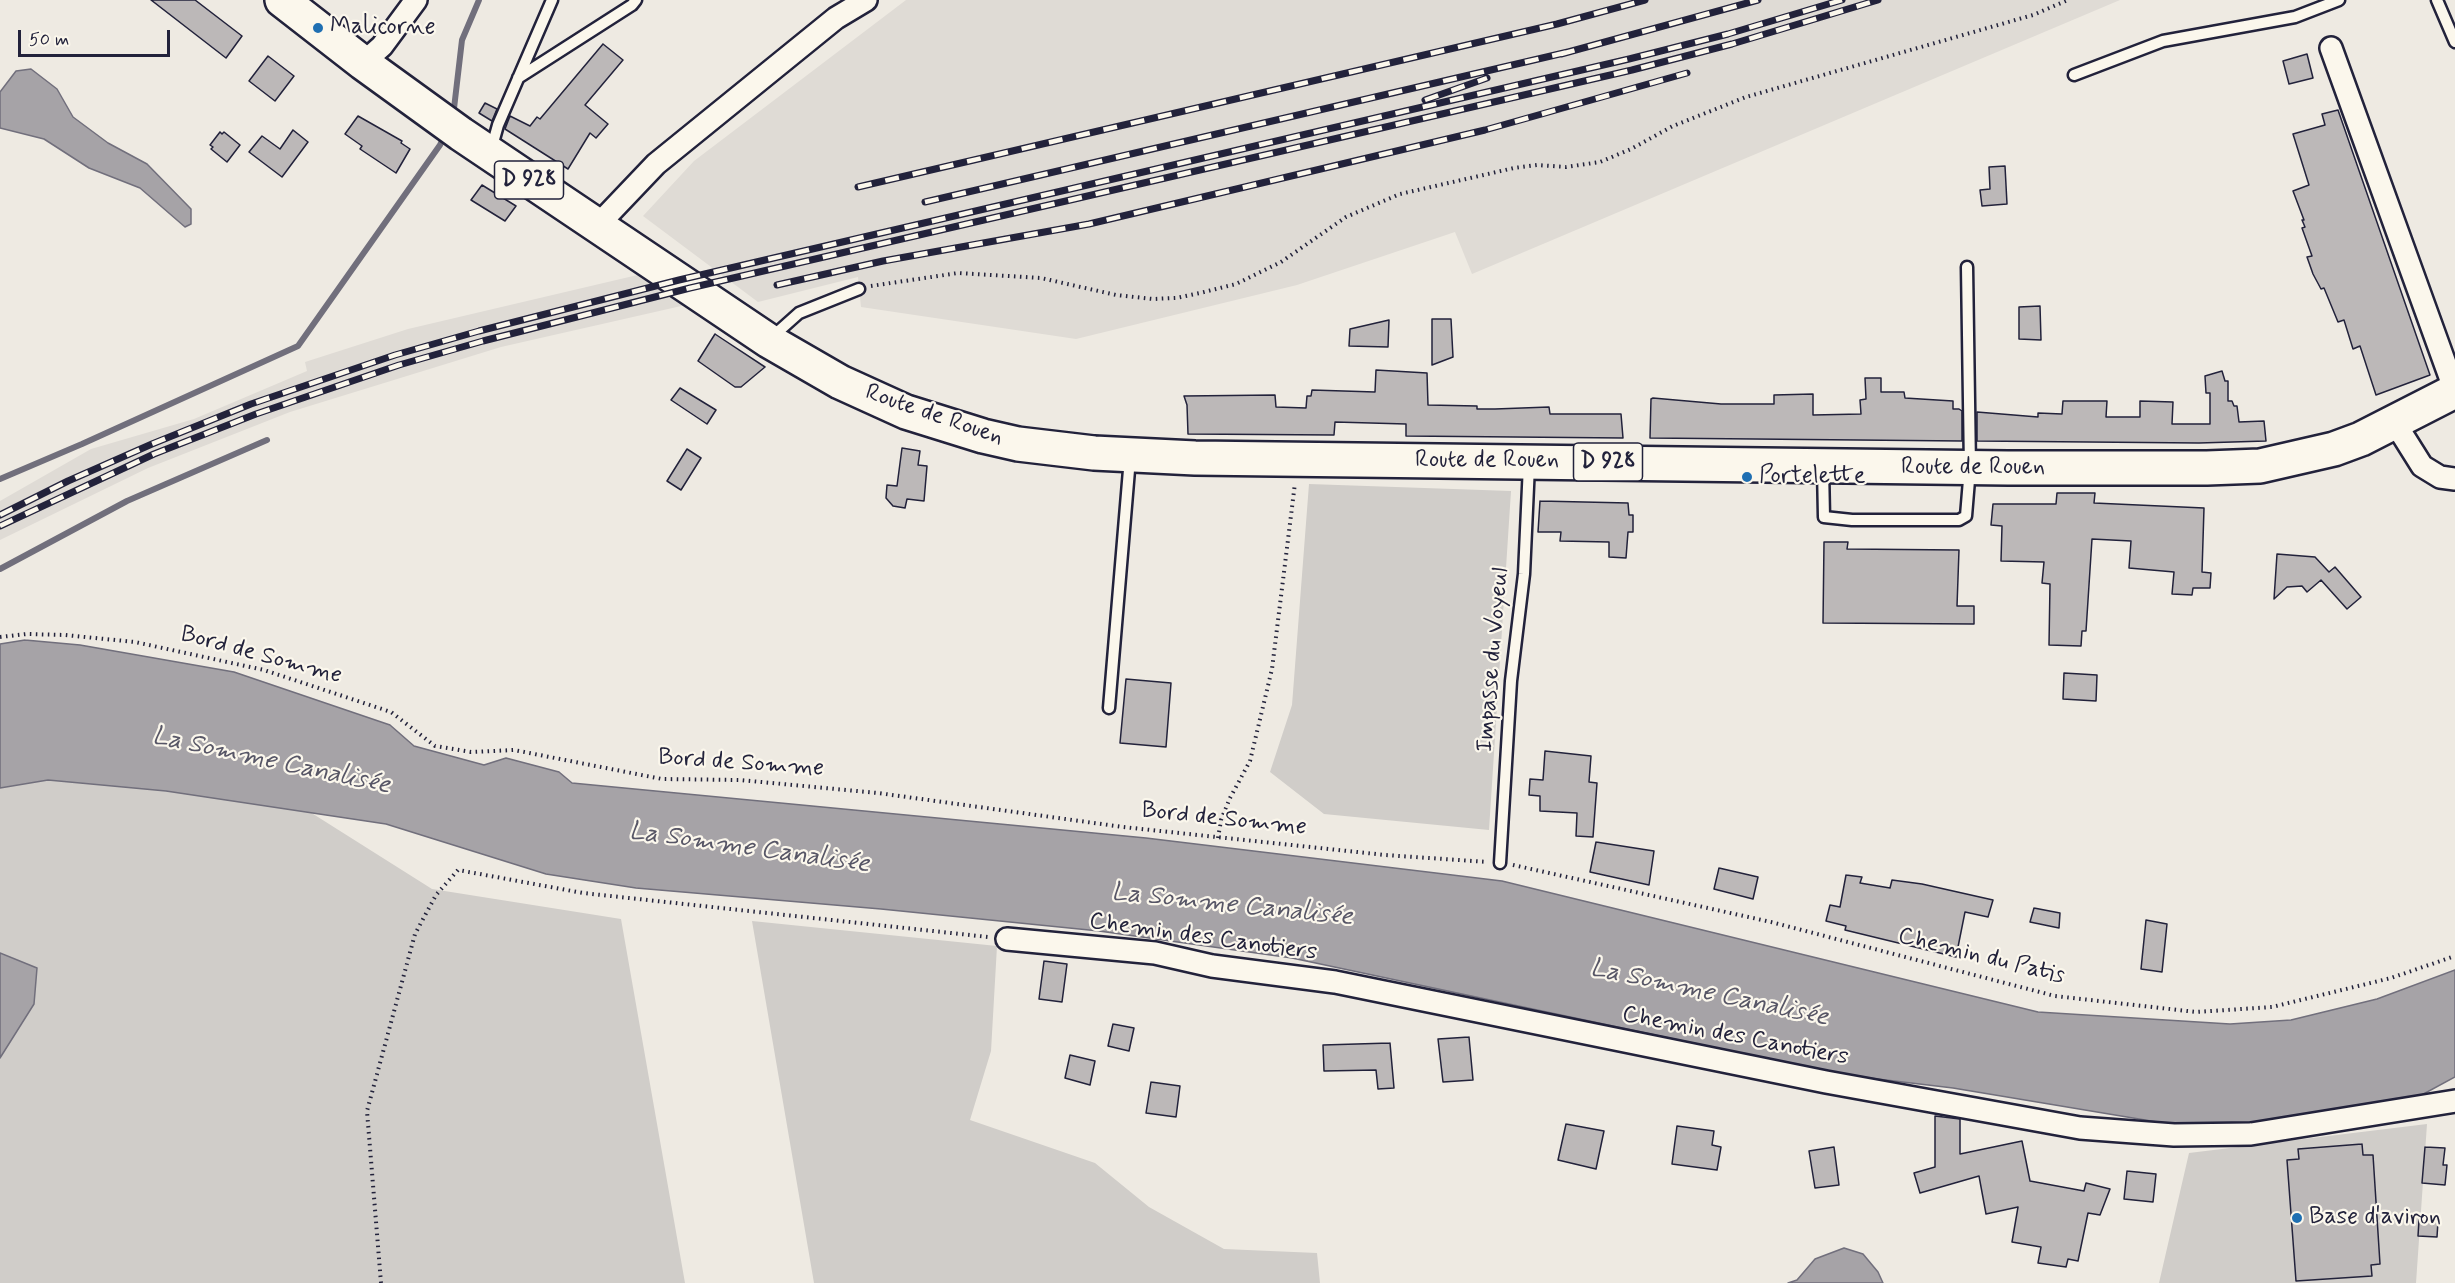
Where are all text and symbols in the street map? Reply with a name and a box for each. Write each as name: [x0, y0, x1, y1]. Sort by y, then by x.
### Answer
place label: Malicorne: [330, 14, 436, 42]
scale bar: [21, 18, 172, 56]
marker: Malicorne: [311, 21, 325, 35]
text: 50 m: [29, 28, 69, 52]
road number: D 928: [494, 161, 564, 199]
street label: Route de Rouen: [861, 379, 1007, 453]
road number: D 928: [1574, 443, 1642, 481]
street label: Route de Rouen: [1415, 447, 1559, 475]
street label: Route de Rouen: [1901, 454, 2045, 482]
place label: Portelette: [1759, 463, 1866, 491]
marker: Portelette: [1740, 470, 1754, 484]
street label: Impasse du Voyeul: [1472, 567, 1516, 753]
street label: Bord de Somme: [177, 621, 345, 691]
water label: La Somme Canalisée: [149, 722, 393, 802]
street label: Bord de Somme: [657, 744, 825, 784]
street label: Bord de Somme: [1140, 797, 1308, 843]
water label: La Somme Canalisée: [627, 817, 871, 881]
water label: La Somme Canalisée: [1110, 878, 1354, 934]
street label: Chemin des Canotiers: [1087, 908, 1319, 968]
street label: Chemin du Patis: [1895, 922, 2067, 992]
water label: La Somme Canalisée: [1587, 954, 1831, 1034]
street label: Chemin des Canotiers: [1619, 1001, 1851, 1073]
place label: Base d'aviron: [2309, 1204, 2441, 1232]
marker: Base d'aviron: [2290, 1211, 2304, 1225]

